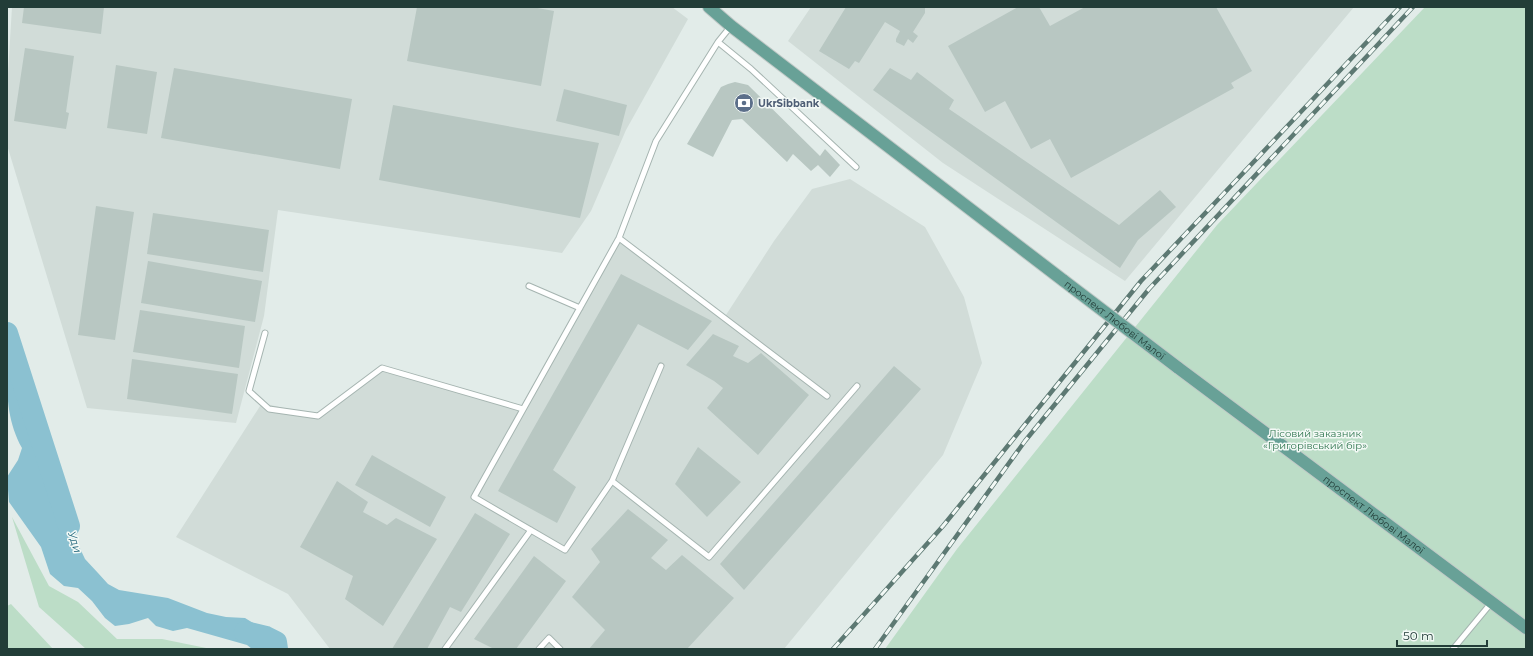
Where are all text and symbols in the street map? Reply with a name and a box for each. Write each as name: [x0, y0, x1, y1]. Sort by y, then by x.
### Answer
bank icon: UkrSibbank: [733, 92, 755, 114]
place label: UkrSibbank: [758, 97, 820, 110]
street label: проспект Любові Малої: [1062, 277, 1168, 362]
park label: Лісовий заказник «Григорівський бір»: [1263, 427, 1367, 452]
street label: проспект Любові Малої: [1321, 472, 1428, 557]
water label: Уди: [65, 529, 85, 555]
scale bar: [1397, 622, 1487, 648]
text: 50 m: [1403, 628, 1434, 643]

